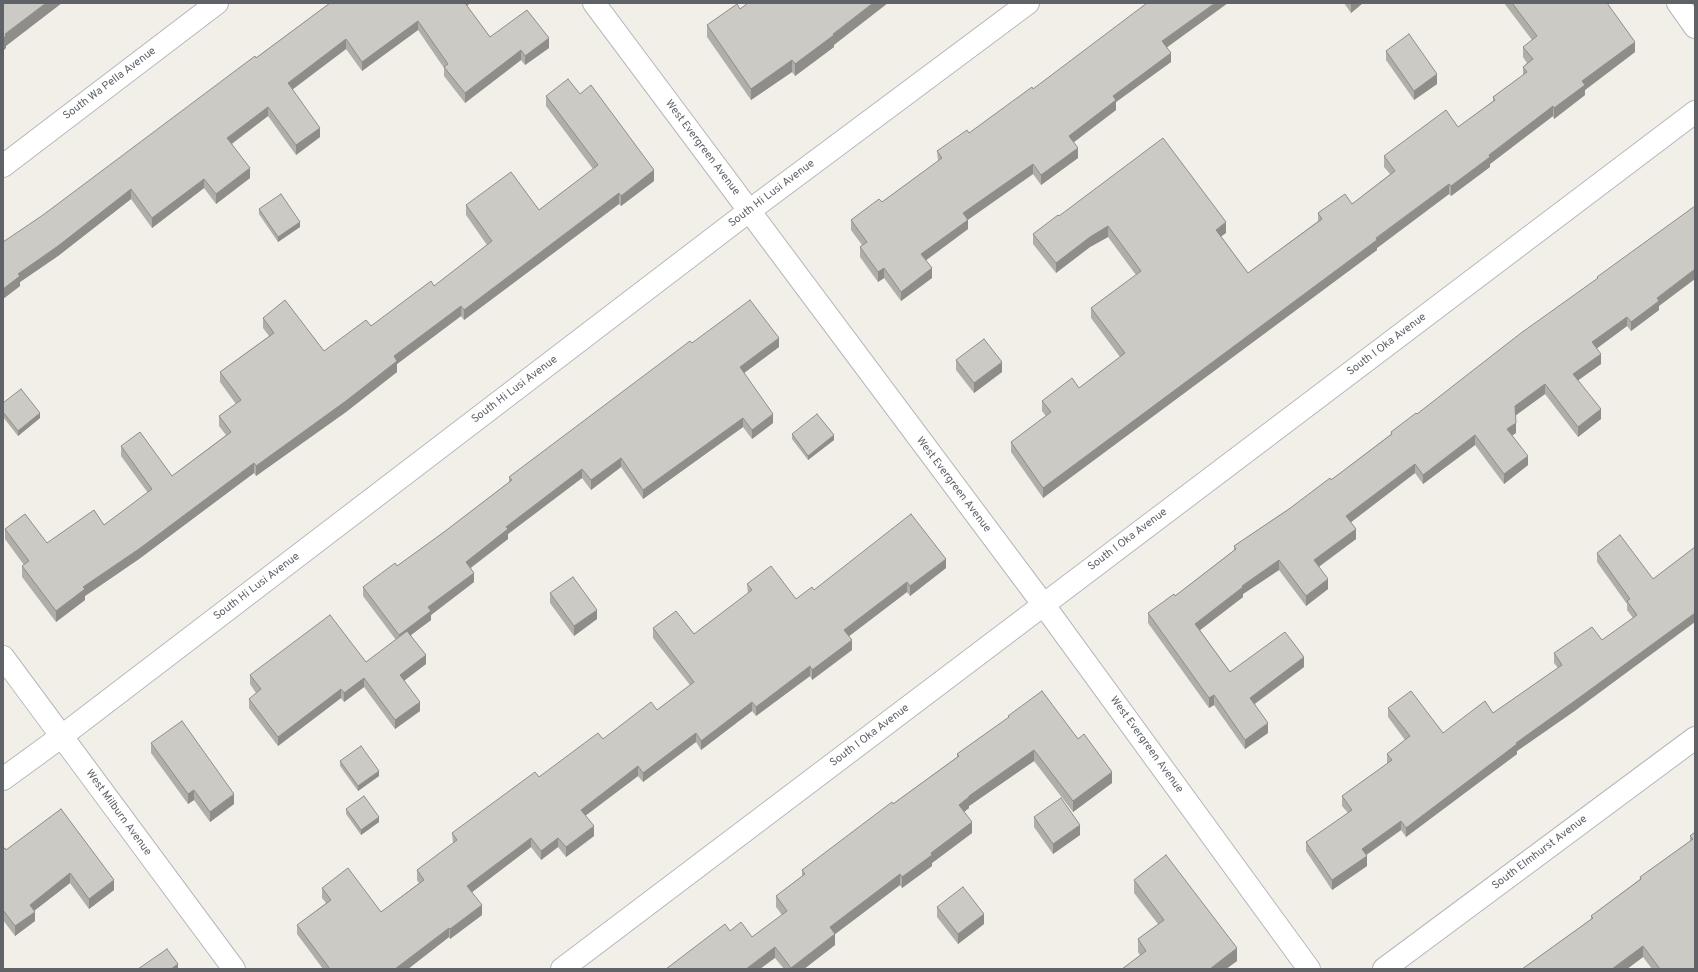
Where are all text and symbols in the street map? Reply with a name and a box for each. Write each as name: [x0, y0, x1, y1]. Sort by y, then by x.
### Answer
street label: South Wa Pella Avenue: [61, 45, 159, 123]
street label: West Evergreen Avenue: [662, 98, 742, 198]
street label: South Hi Lusi Avenue: [726, 157, 818, 231]
street label: South I Oka Avenue: [1345, 311, 1429, 379]
street label: South Hi Lusi Avenue: [469, 353, 561, 427]
street label: West Evergreen Avenue: [913, 435, 993, 535]
street label: South I Oka Avenue: [1086, 506, 1170, 574]
street label: South Hi Lusi Avenue: [211, 550, 303, 624]
street label: West Evergreen Avenue: [1107, 694, 1185, 796]
street label: South I Oka Avenue: [828, 702, 912, 770]
street label: West Milburn Avenue: [82, 767, 154, 859]
street label: South Elmhurst Avenue: [1490, 813, 1590, 893]

